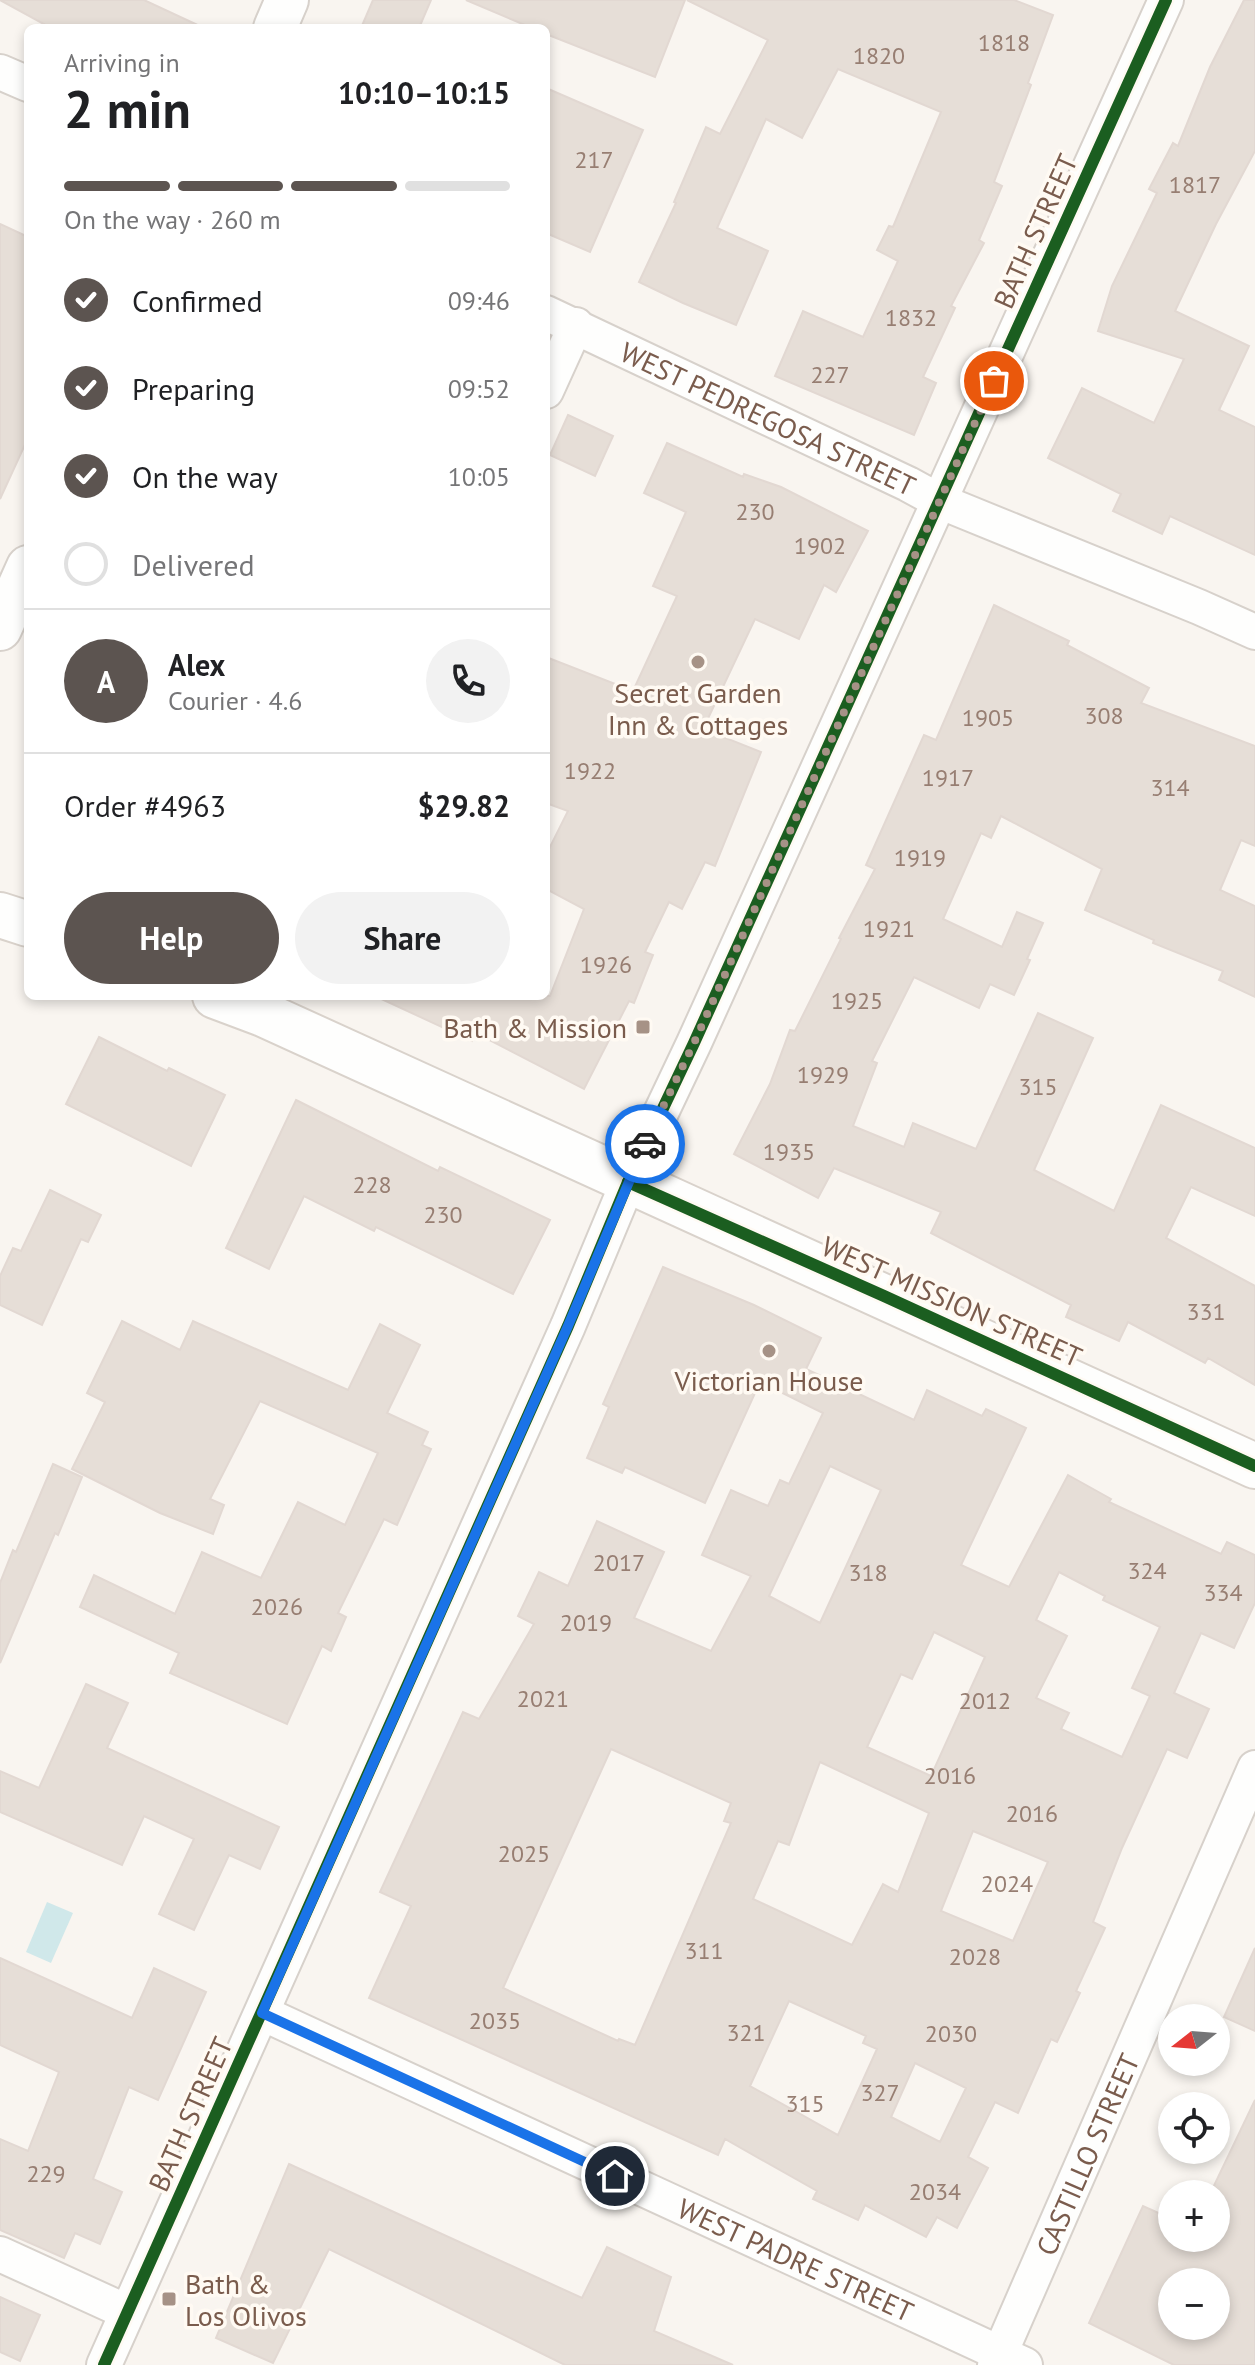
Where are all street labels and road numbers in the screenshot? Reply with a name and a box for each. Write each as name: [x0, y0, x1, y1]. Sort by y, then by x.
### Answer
street label: BATH STREET: [984, 148, 1086, 314]
street label: WEST PEDREGOSA STREET: [615, 333, 922, 504]
street label: WEST MISSION STREET: [816, 1227, 1088, 1375]
street label: BATH STREET: [139, 2031, 241, 2197]
street label: CASTILLO STREET: [1027, 2047, 1147, 2261]
street label: WEST PADRE STREET: [672, 2189, 920, 2330]

